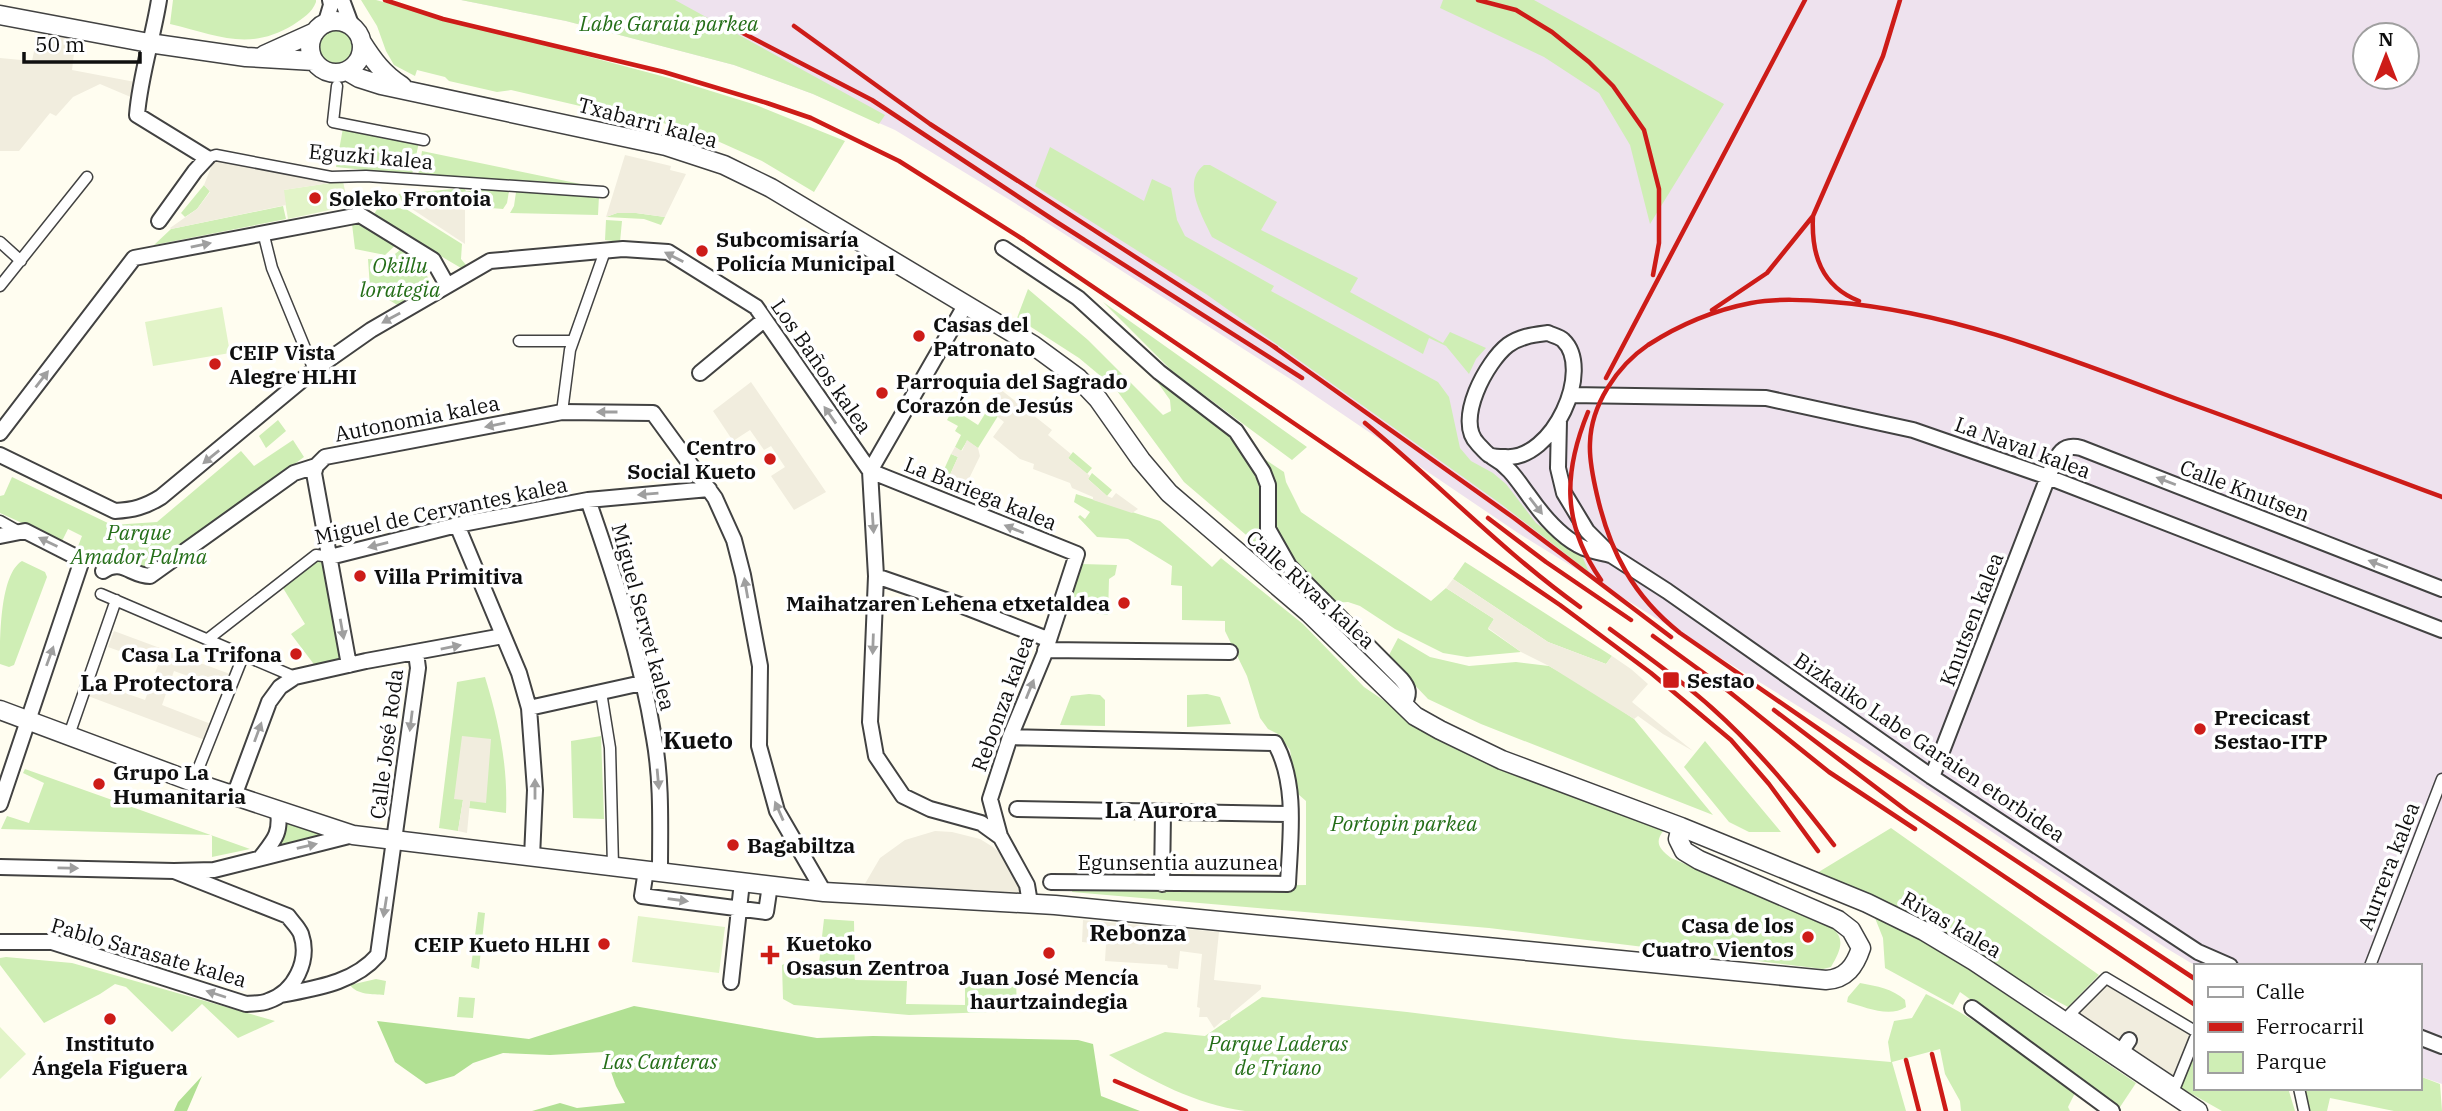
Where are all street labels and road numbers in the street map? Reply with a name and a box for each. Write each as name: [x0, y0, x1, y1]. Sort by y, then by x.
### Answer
street label: Txabarri kalea: [575, 90, 721, 154]
street label: Eguzki kalea: [307, 137, 435, 175]
street label: Los Baños kalea: [765, 293, 879, 439]
street label: Autonomia kalea: [332, 388, 502, 448]
street label: La Naval kalea: [1951, 409, 2095, 485]
street label: La Bariega kalea: [901, 450, 1061, 536]
street label: Calle Knutsen: [2176, 452, 2314, 528]
street label: Miguel de Cervantes kalea: [312, 469, 570, 551]
street label: Miguel Servet kalea: [606, 520, 682, 714]
street label: Calle Rivas kalea: [1240, 523, 1382, 655]
street label: Knutsen kalea: [1933, 548, 2009, 690]
street label: Rebonza kalea: [964, 631, 1040, 775]
street label: Bizkaiko Labe Garaien etorbidea: [1789, 646, 2071, 848]
street label: Calle José Roda: [363, 667, 409, 821]
street label: Aurrera kalea: [2351, 798, 2425, 934]
street label: Egunsentia auzunea: [1078, 848, 1278, 876]
street label: Rivas kalea: [1897, 884, 2007, 964]
street label: Pablo Sarasate kalea: [48, 911, 250, 993]

